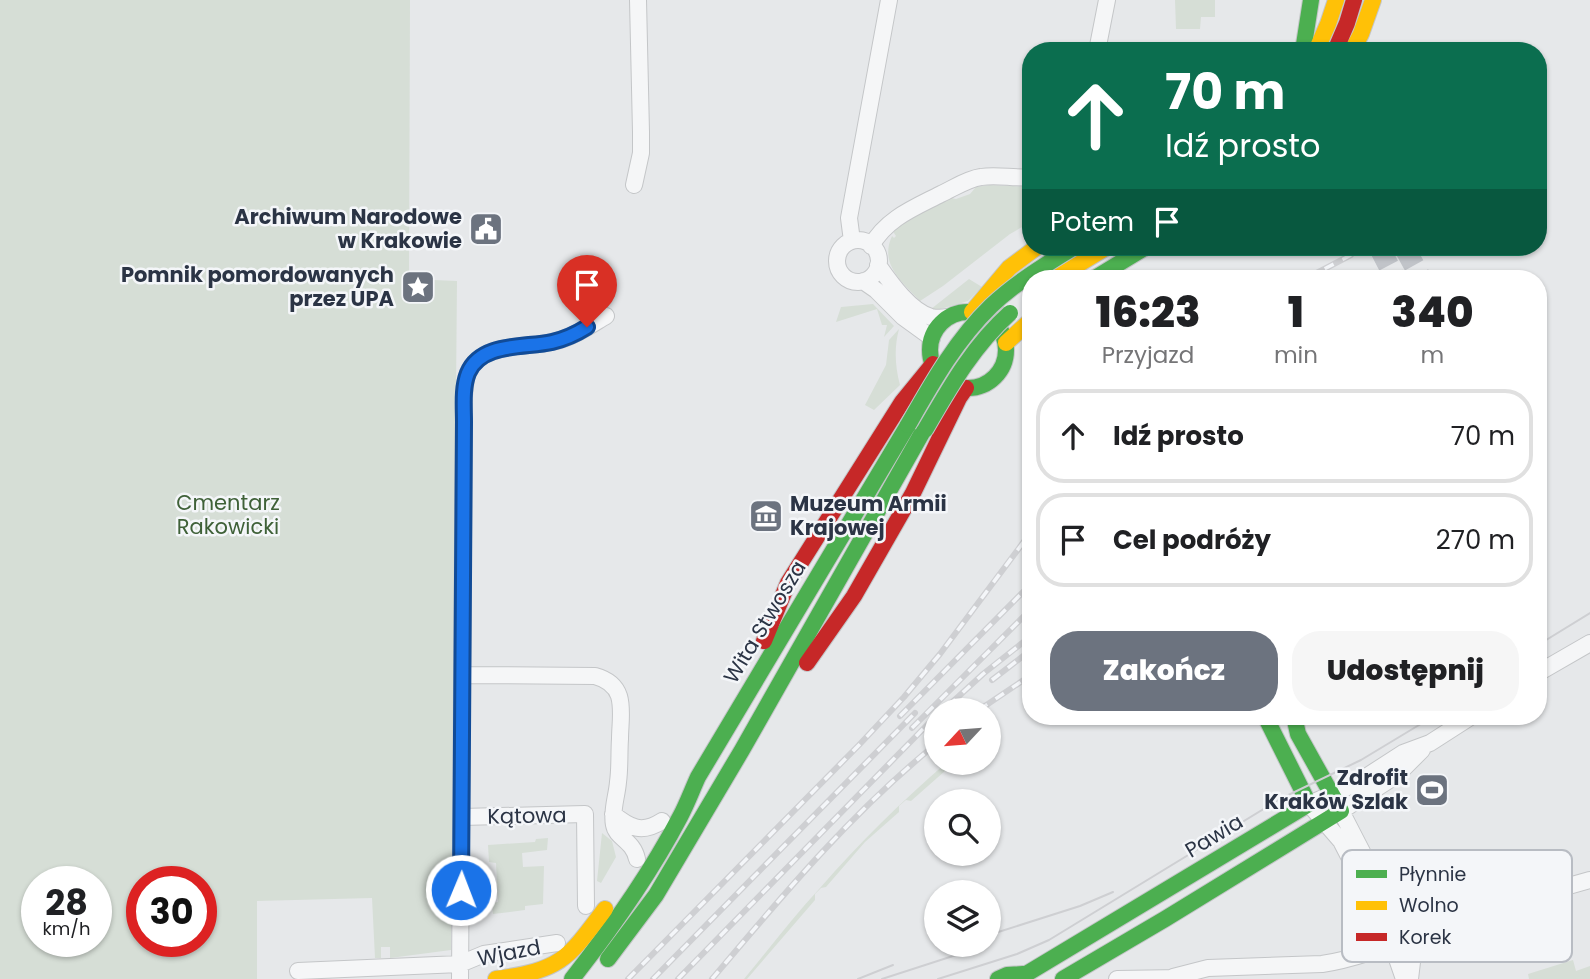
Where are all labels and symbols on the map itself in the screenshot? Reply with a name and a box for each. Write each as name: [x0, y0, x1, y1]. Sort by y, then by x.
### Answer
place label: Archiwum Narodowe w Krakowie: [234, 202, 462, 255]
public building icon: Archiwum Narodowe w Krakowie: [467, 210, 505, 248]
pin: [557, 255, 617, 327]
place label: Pomnik pomordowanych przez UPA: [121, 260, 395, 313]
place icon: Pomnik pomordowanych przez UPA: [399, 268, 437, 306]
park label: Cmentarz Rakowicki: [176, 488, 280, 541]
place label: Muzeum Armii Krajowej: [790, 489, 947, 542]
museum icon: Muzeum Armii Krajowej: [747, 497, 785, 535]
street label: Wita Stwosza: [716, 555, 813, 689]
north arrow: [924, 698, 1001, 775]
place label: Zdrofit Kraków Szlak: [1264, 763, 1408, 816]
sports icon: Zdrofit Kraków Szlak: [1413, 771, 1451, 809]
street label: Kątowa: [487, 800, 567, 831]
street label: Pawia: [1179, 807, 1248, 864]
legend: [1342, 850, 1572, 962]
position arrow: [424, 853, 498, 927]
text: Płynnie: [1399, 861, 1466, 888]
speed limit sign: 30: [126, 866, 217, 957]
text: Wolno: [1399, 892, 1459, 919]
text: Korek: [1399, 924, 1451, 951]
street label: Wjazd: [475, 932, 543, 973]

